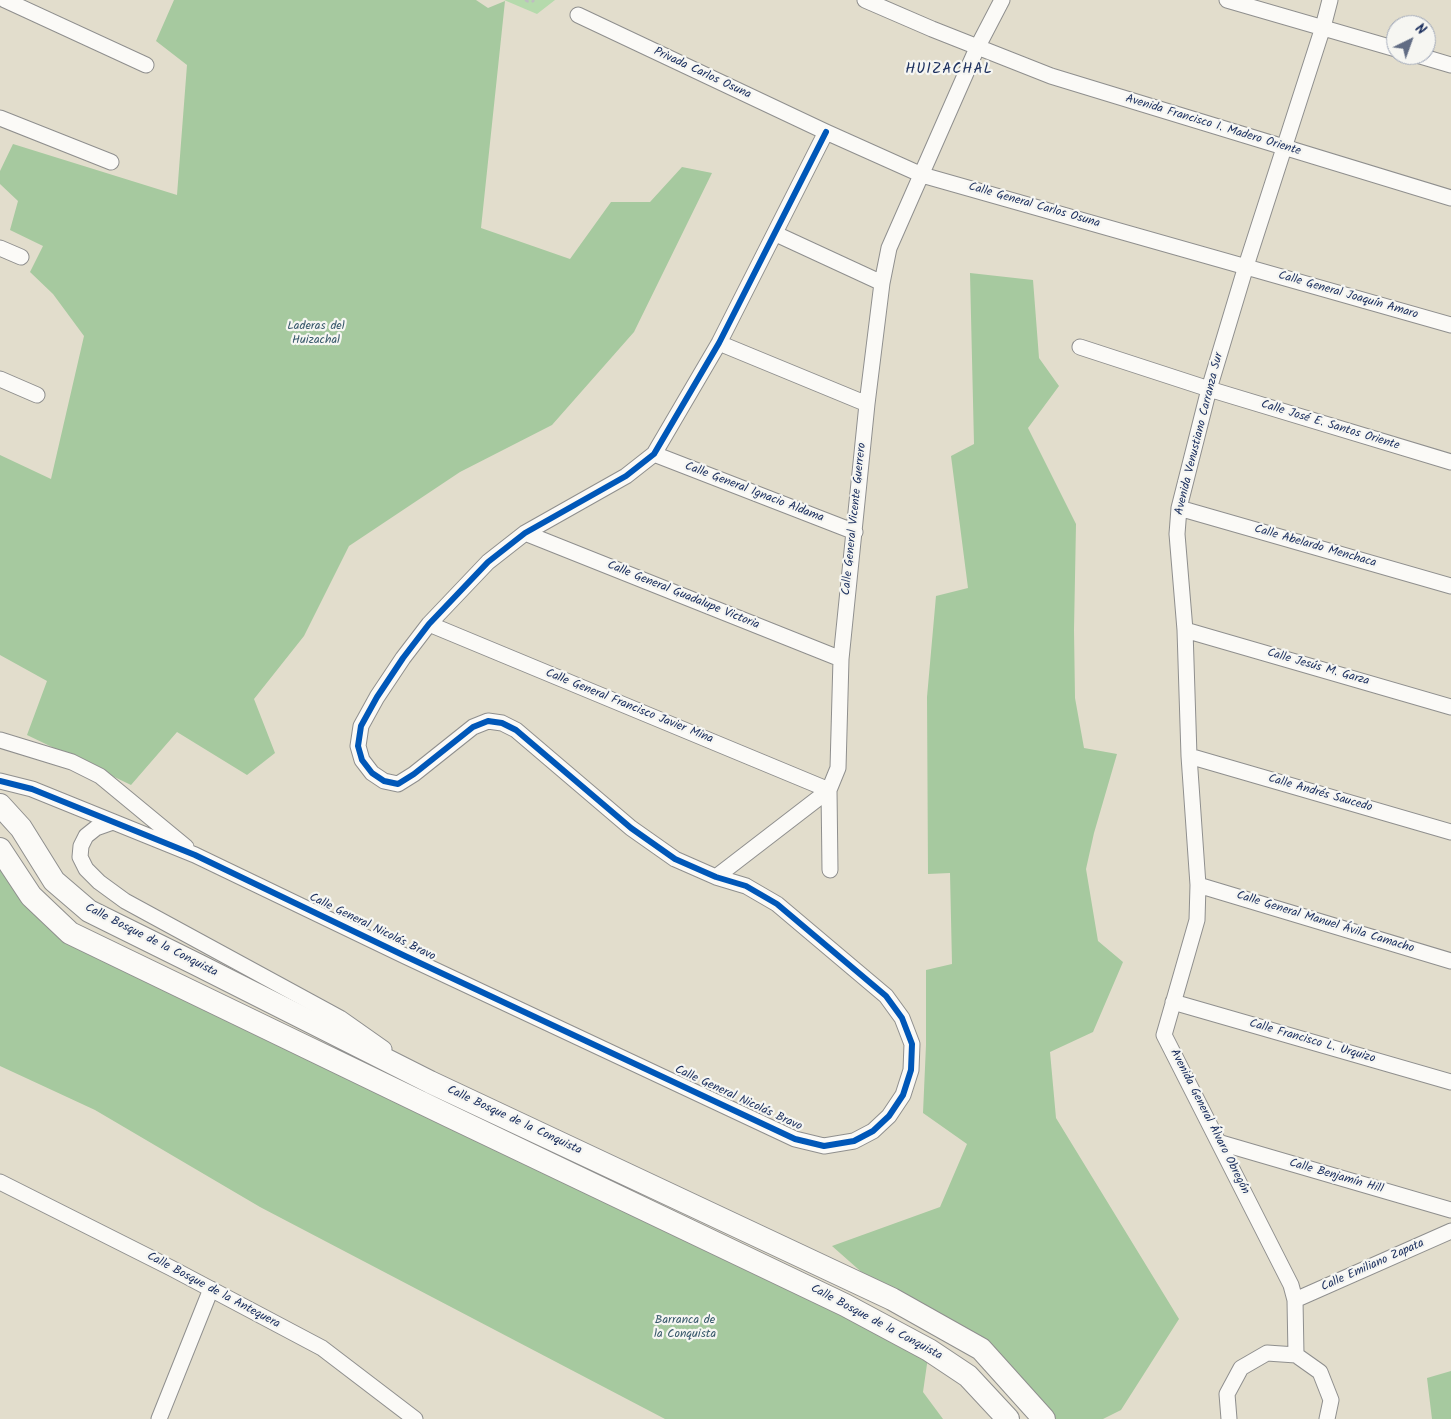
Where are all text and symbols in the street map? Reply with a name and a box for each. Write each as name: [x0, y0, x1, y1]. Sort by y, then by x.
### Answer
north arrow: [1386, 15, 1436, 65]
text: N: [1410, 18, 1431, 41]
street label: Privada Carlos Osuna: [651, 45, 753, 103]
district label: HUIZACHAL: [904, 61, 994, 79]
street label: Avenida Francisco I. Madero Oriente: [1124, 92, 1302, 160]
street label: Calle General Carlos Osuna: [967, 180, 1101, 232]
street label: Calle General Joaquín Amaro: [1276, 269, 1420, 323]
park label: Laderas del Huizachal: [287, 320, 345, 348]
street label: Avenida Venustiano Carranza Sur: [1173, 351, 1227, 517]
street label: Calle José E. Santos Oriente: [1259, 398, 1401, 454]
street label: Calle General Vicente Guerrero: [840, 442, 870, 596]
street label: Calle General Ignacio Aldama: [682, 460, 826, 526]
street label: Calle Abelardo Menchaca: [1252, 523, 1378, 571]
street label: Calle General Guadalupe Victoria: [605, 559, 761, 633]
street label: Calle Jesús M. Garza: [1265, 647, 1371, 689]
street label: Calle General Francisco Javier Mina: [543, 667, 715, 747]
street label: Calle Andrés Saucedo: [1266, 772, 1374, 816]
street label: Calle General Manuel Ávila Camacho: [1234, 889, 1416, 957]
street label: Calle General Nicolás Bravo: [306, 891, 438, 965]
street label: Calle Bosque de la Conquista: [82, 901, 220, 981]
street label: Calle Francisco L. Urquizo: [1247, 1017, 1377, 1067]
street label: Avenida General Álvaro Obregón: [1166, 1047, 1252, 1197]
street label: Calle General Nicolás Bravo: [672, 1063, 804, 1135]
street label: Calle Bosque de la Conquista: [444, 1083, 584, 1159]
street label: Calle Benjamín Hill: [1287, 1157, 1385, 1197]
street label: Calle Emiliano Zapata: [1319, 1237, 1427, 1295]
street label: Calle Bosque de la Antequera: [144, 1250, 282, 1332]
street label: Calle Bosque de la Conquista: [808, 1282, 944, 1364]
park label: Barranca de la Conquista: [654, 1314, 716, 1342]

